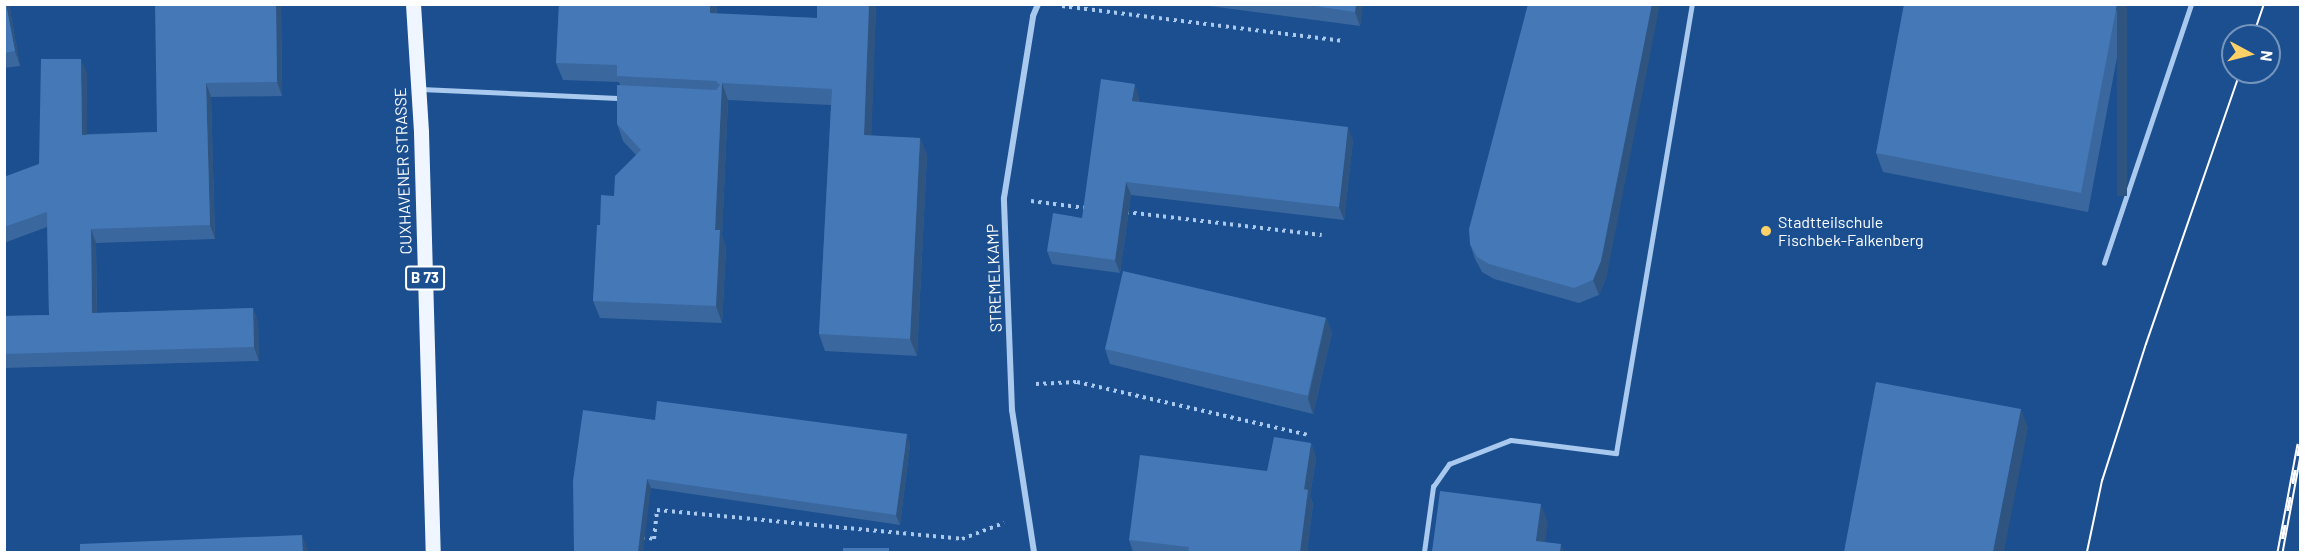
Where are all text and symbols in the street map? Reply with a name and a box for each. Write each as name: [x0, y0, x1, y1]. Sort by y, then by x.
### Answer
north arrow: [2221, 24, 2281, 84]
text: N: [2257, 50, 2277, 62]
street label: CUXHAVENER STRASSE: [390, 87, 416, 255]
place label: Stadtteilschule Fischbek-Falkenberg: [1778, 212, 1924, 250]
street label: STREMELKAMP: [983, 223, 1005, 333]
marker: Stadtteilschule Fischbek-Falkenberg: [1759, 224, 1773, 238]
road number: B 73: [404, 266, 446, 290]

